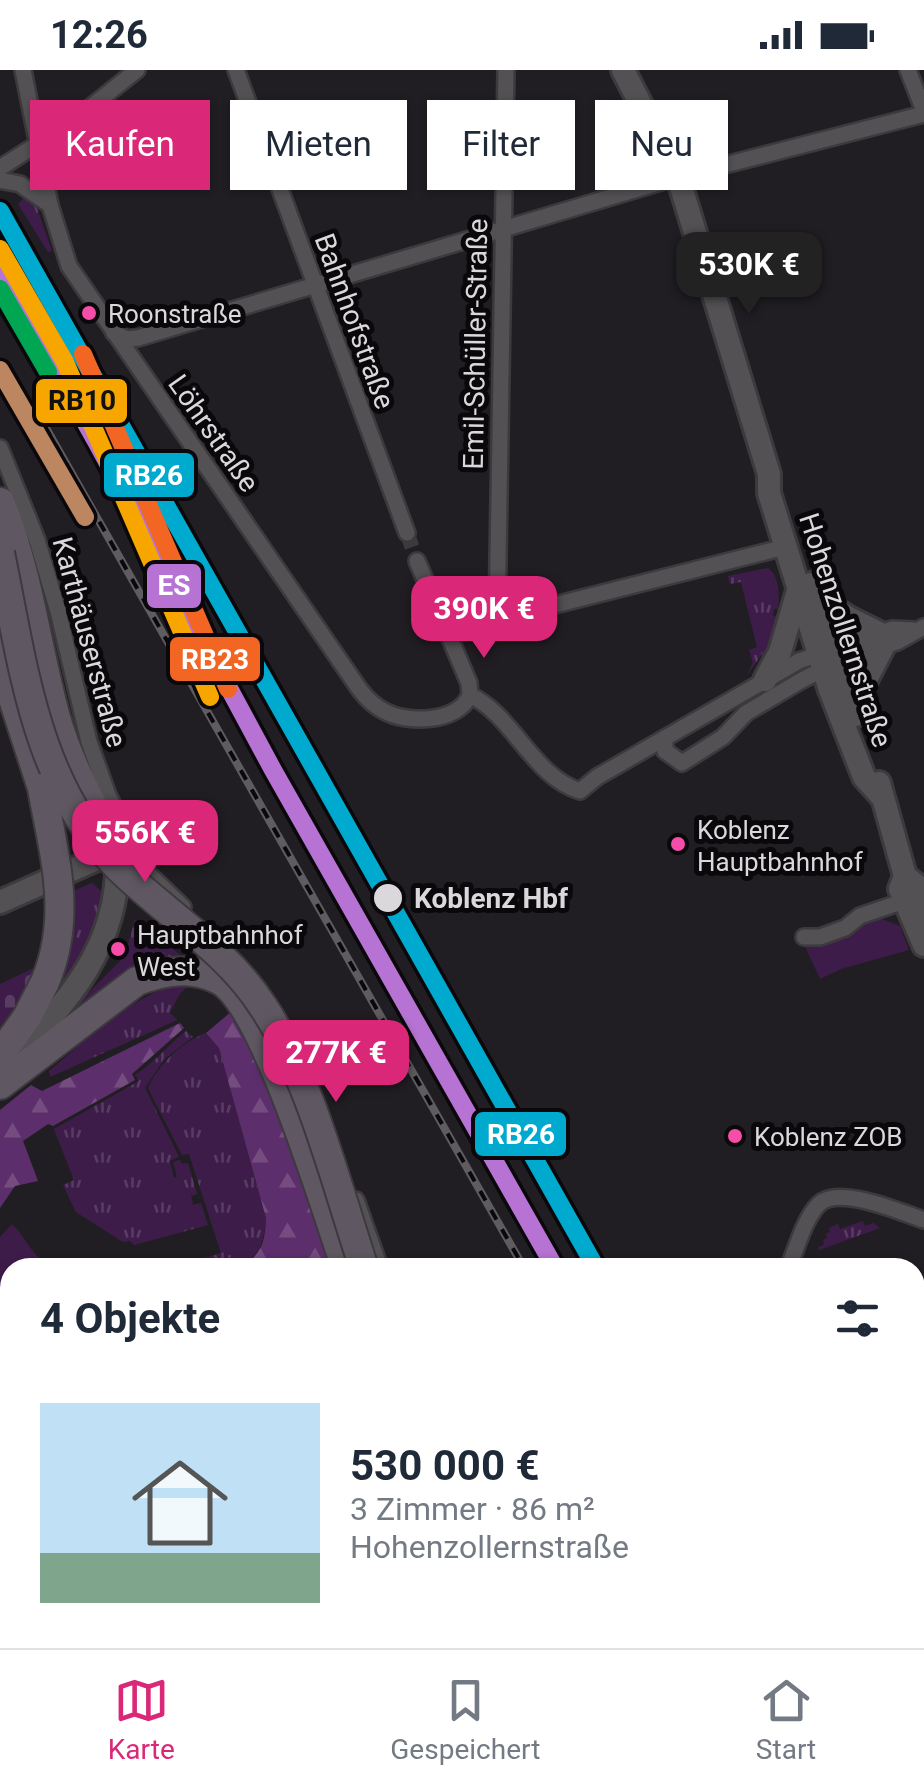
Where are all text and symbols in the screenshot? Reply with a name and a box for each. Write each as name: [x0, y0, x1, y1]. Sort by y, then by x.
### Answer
text: 12:26: [50, 13, 148, 57]
chip: Kaufen: [30, 100, 210, 190]
chip: Mieten: [230, 100, 407, 190]
chip: Filter: [427, 100, 575, 190]
chip: Neu: [595, 100, 728, 190]
street label: Emil-Schüller-Straße: [457, 218, 494, 470]
street label: Bahnhofstraße: [308, 229, 401, 413]
pin: 530K €: [668, 232, 830, 317]
text: 530K €: [698, 245, 800, 283]
place label: Roonstraße: [108, 299, 242, 329]
marker: Roonstraße: [79, 303, 99, 323]
street label: Löhrstraße: [161, 368, 266, 498]
line badge: RB10: [34, 377, 129, 425]
text: RB10: [48, 384, 116, 417]
line badge: RB26: [102, 451, 196, 499]
text: RB26: [115, 459, 183, 492]
street label: Hohenzollernstraße: [792, 509, 899, 751]
street label: Karthäuserstraße: [46, 533, 133, 751]
line badge: ES: [145, 562, 203, 610]
text: ES: [158, 569, 191, 602]
pin: 390K €: [403, 576, 565, 661]
text: 390K €: [433, 589, 535, 627]
line badge: RB23: [168, 635, 262, 683]
text: RB23: [181, 643, 249, 676]
pin: 556K €: [64, 800, 226, 885]
text: 556K €: [94, 813, 196, 851]
place label: Koblenz Hauptbahnhof: [697, 815, 864, 877]
marker: Koblenz Hauptbahnhof: [668, 834, 688, 854]
marker: Koblenz Hbf: [371, 881, 405, 915]
place label: Koblenz Hbf: [414, 882, 569, 915]
place label: Hauptbahnhof West: [137, 920, 304, 982]
marker: Hauptbahnhof West: [108, 939, 128, 959]
pin: 277K €: [255, 1020, 417, 1105]
text: 277K €: [285, 1033, 387, 1071]
line badge: RB26: [473, 1110, 568, 1158]
text: RB26: [487, 1118, 555, 1151]
place label: Koblenz ZOB: [754, 1122, 903, 1152]
marker: Koblenz ZOB: [725, 1126, 745, 1146]
icon: filters: [830, 1291, 885, 1346]
text: 4 Objekte: [40, 1294, 220, 1343]
text: 530 000 €: [350, 1441, 540, 1490]
icon: home: [120, 1443, 240, 1563]
text: 3 Zimmer · 86 m²: [350, 1490, 595, 1528]
text: Hohenzollernstraße: [350, 1528, 629, 1566]
tab: Karte: [108, 1673, 175, 1766]
tab: Gespeichert: [390, 1673, 540, 1766]
tab: Start: [756, 1673, 816, 1766]

